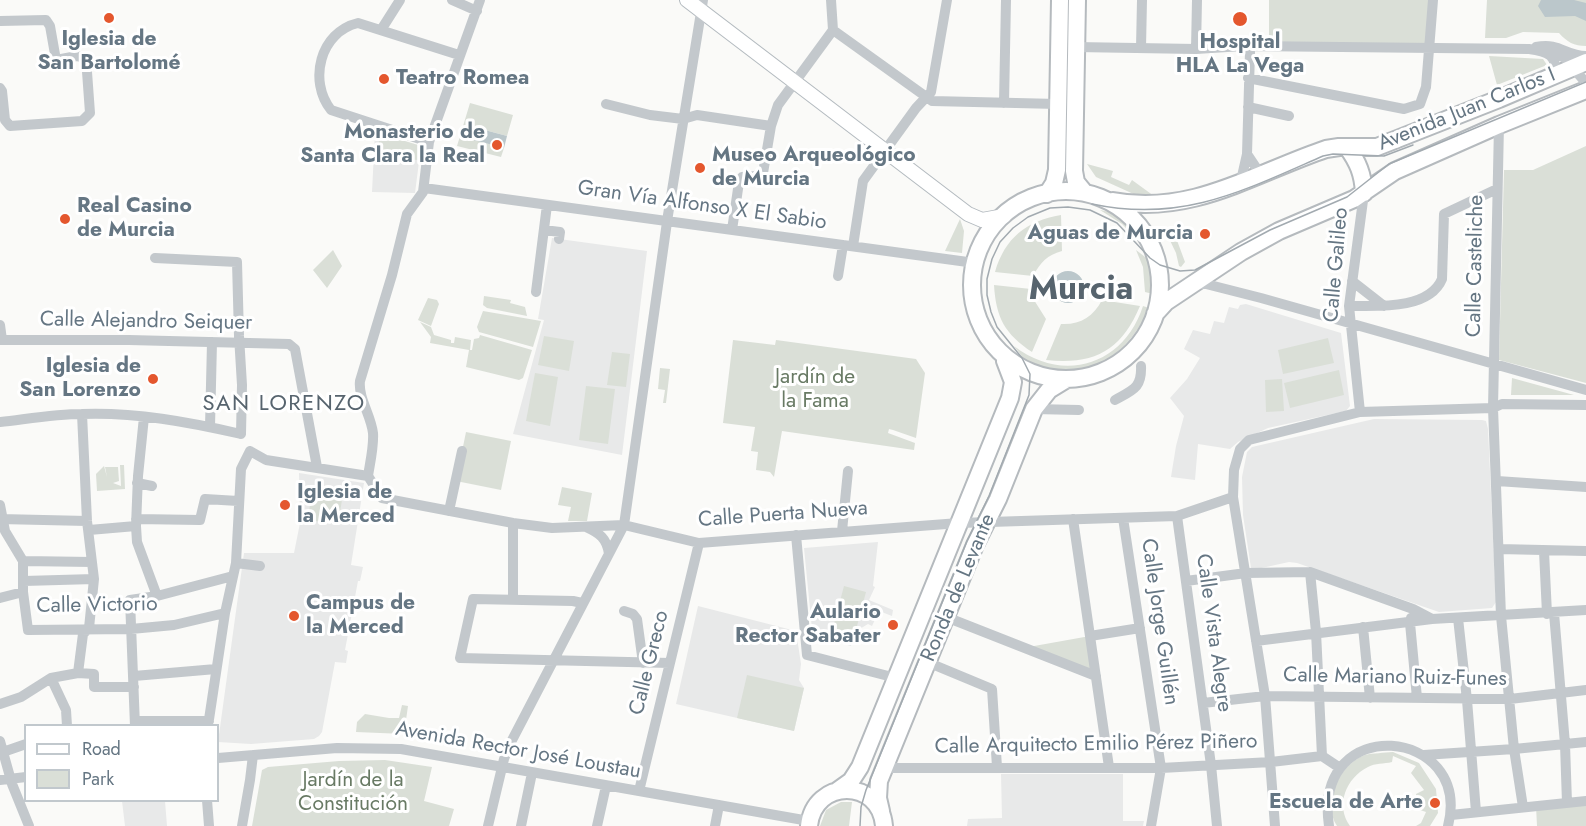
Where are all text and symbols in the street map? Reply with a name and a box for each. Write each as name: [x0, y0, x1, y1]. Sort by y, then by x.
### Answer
marker: Hospital HLA La Vega: [1231, 10, 1249, 28]
marker: Iglesia de San Bartolomé: [102, 11, 116, 25]
place label: Iglesia de San Bartolomé: [37, 27, 181, 77]
place label: Hospital HLA La Vega: [1176, 30, 1304, 80]
street label: Avenida Juan Carlos I: [1375, 63, 1559, 157]
place label: Teatro Romea: [396, 66, 529, 92]
marker: Teatro Romea: [377, 72, 391, 86]
place label: Monasterio de Santa Clara la Real: [300, 120, 485, 170]
marker: Monasterio de Santa Clara la Real: [490, 138, 504, 152]
place label: Museo Arqueológico de Murcia: [712, 143, 916, 193]
marker: Museo Arqueológico de Murcia: [693, 161, 707, 175]
street label: Gran Vía Alfonso X El Sabio: [576, 176, 828, 236]
place label: Real Casino de Murcia: [77, 194, 192, 244]
street label: Calle Casteliche: [1462, 195, 1490, 337]
street label: Calle Galileo: [1319, 207, 1355, 323]
marker: Real Casino de Murcia: [58, 212, 72, 226]
place label: Aguas de Murcia: [1028, 221, 1193, 247]
marker: Aguas de Murcia: [1198, 227, 1212, 241]
district label: Murcia: [1029, 271, 1133, 311]
street label: Calle Alejandro Seiquer: [40, 308, 252, 336]
place label: Iglesia de San Lorenzo: [19, 354, 141, 404]
park label: Jardín de la Fama: [775, 365, 855, 415]
marker: Iglesia de San Lorenzo: [146, 372, 160, 386]
district label: SAN LORENZO: [202, 392, 366, 418]
place label: Iglesia de la Merced: [297, 480, 395, 530]
street label: Calle Puerta Nueva: [697, 497, 869, 533]
marker: Iglesia de la Merced: [278, 498, 292, 512]
street label: Ronda de Levante: [917, 510, 1001, 666]
street label: Calle Jorge Guillén: [1135, 537, 1183, 707]
street label: Calle Vista Alegre: [1189, 552, 1237, 714]
place label: Campus de la Merced: [306, 591, 415, 641]
street label: Calle Victorio: [36, 592, 158, 620]
place label: Aulario Rector Sabater: [735, 600, 881, 650]
street label: Calle Greco: [625, 608, 675, 718]
marker: Campus de la Merced: [287, 609, 301, 623]
marker: Aulario Rector Sabater: [886, 618, 900, 632]
street label: Calle Mariano Ruiz-Funes: [1283, 663, 1507, 693]
street label: Avenida Rector José Loustau: [393, 717, 643, 785]
legend: [24, 724, 219, 802]
street label: Calle Arquitecto Emilio Pérez Piñero: [934, 730, 1258, 760]
text: Road: [82, 736, 121, 762]
text: Park: [82, 766, 114, 792]
park label: Jardín de la Constitución: [298, 768, 408, 818]
place label: Escuela de Arte: [1269, 790, 1423, 816]
marker: Escuela de Arte: [1428, 796, 1442, 810]

